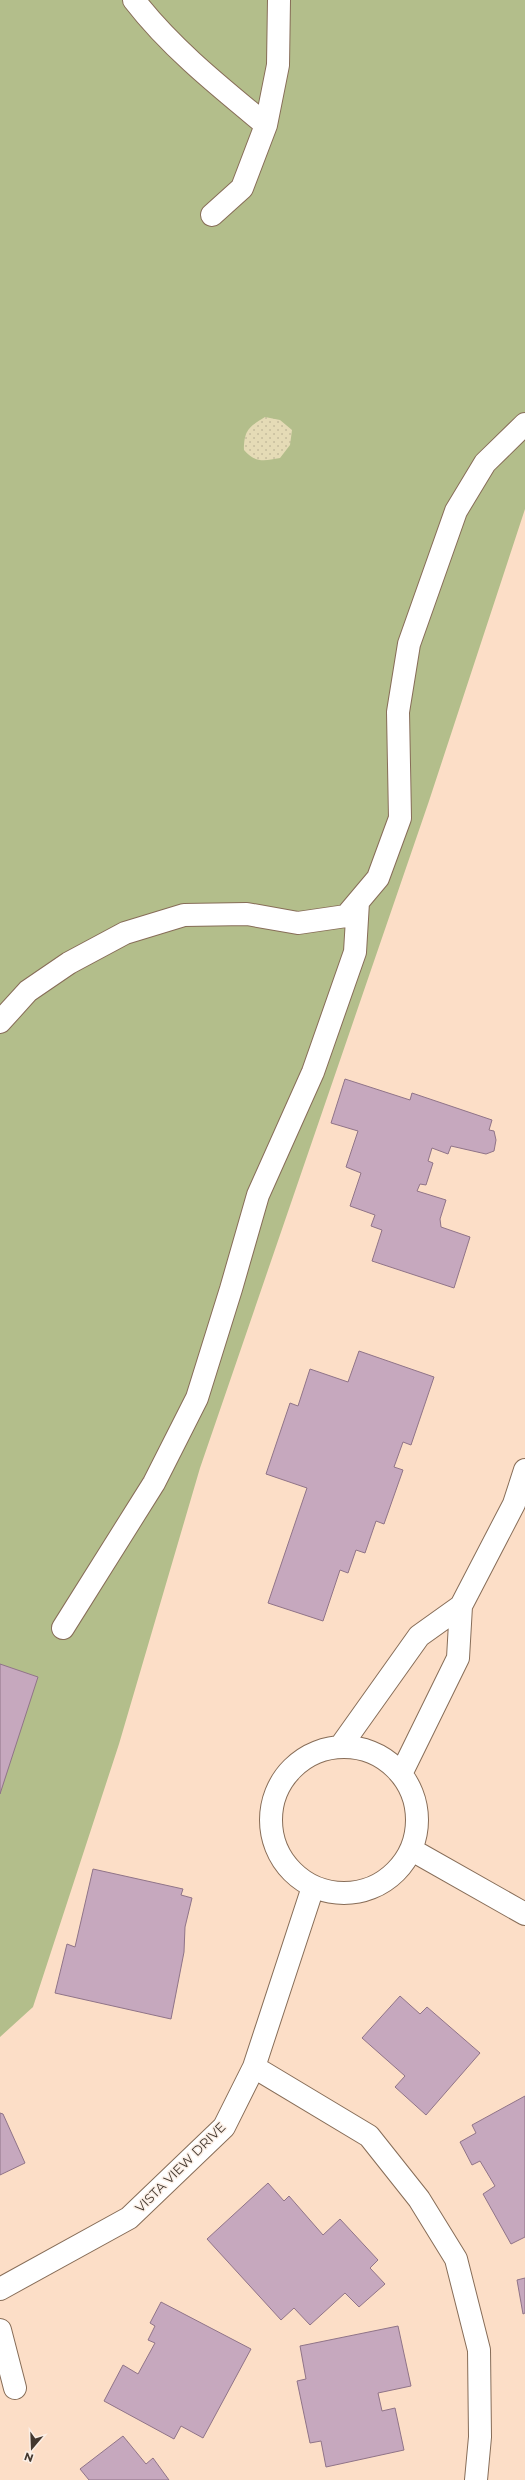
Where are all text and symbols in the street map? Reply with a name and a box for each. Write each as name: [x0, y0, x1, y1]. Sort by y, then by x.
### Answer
street label: VISTA VIEW DRIVE: [132, 2119, 228, 2215]
north arrow: [12, 2428, 52, 2468]
text: N: [22, 2449, 35, 2466]

